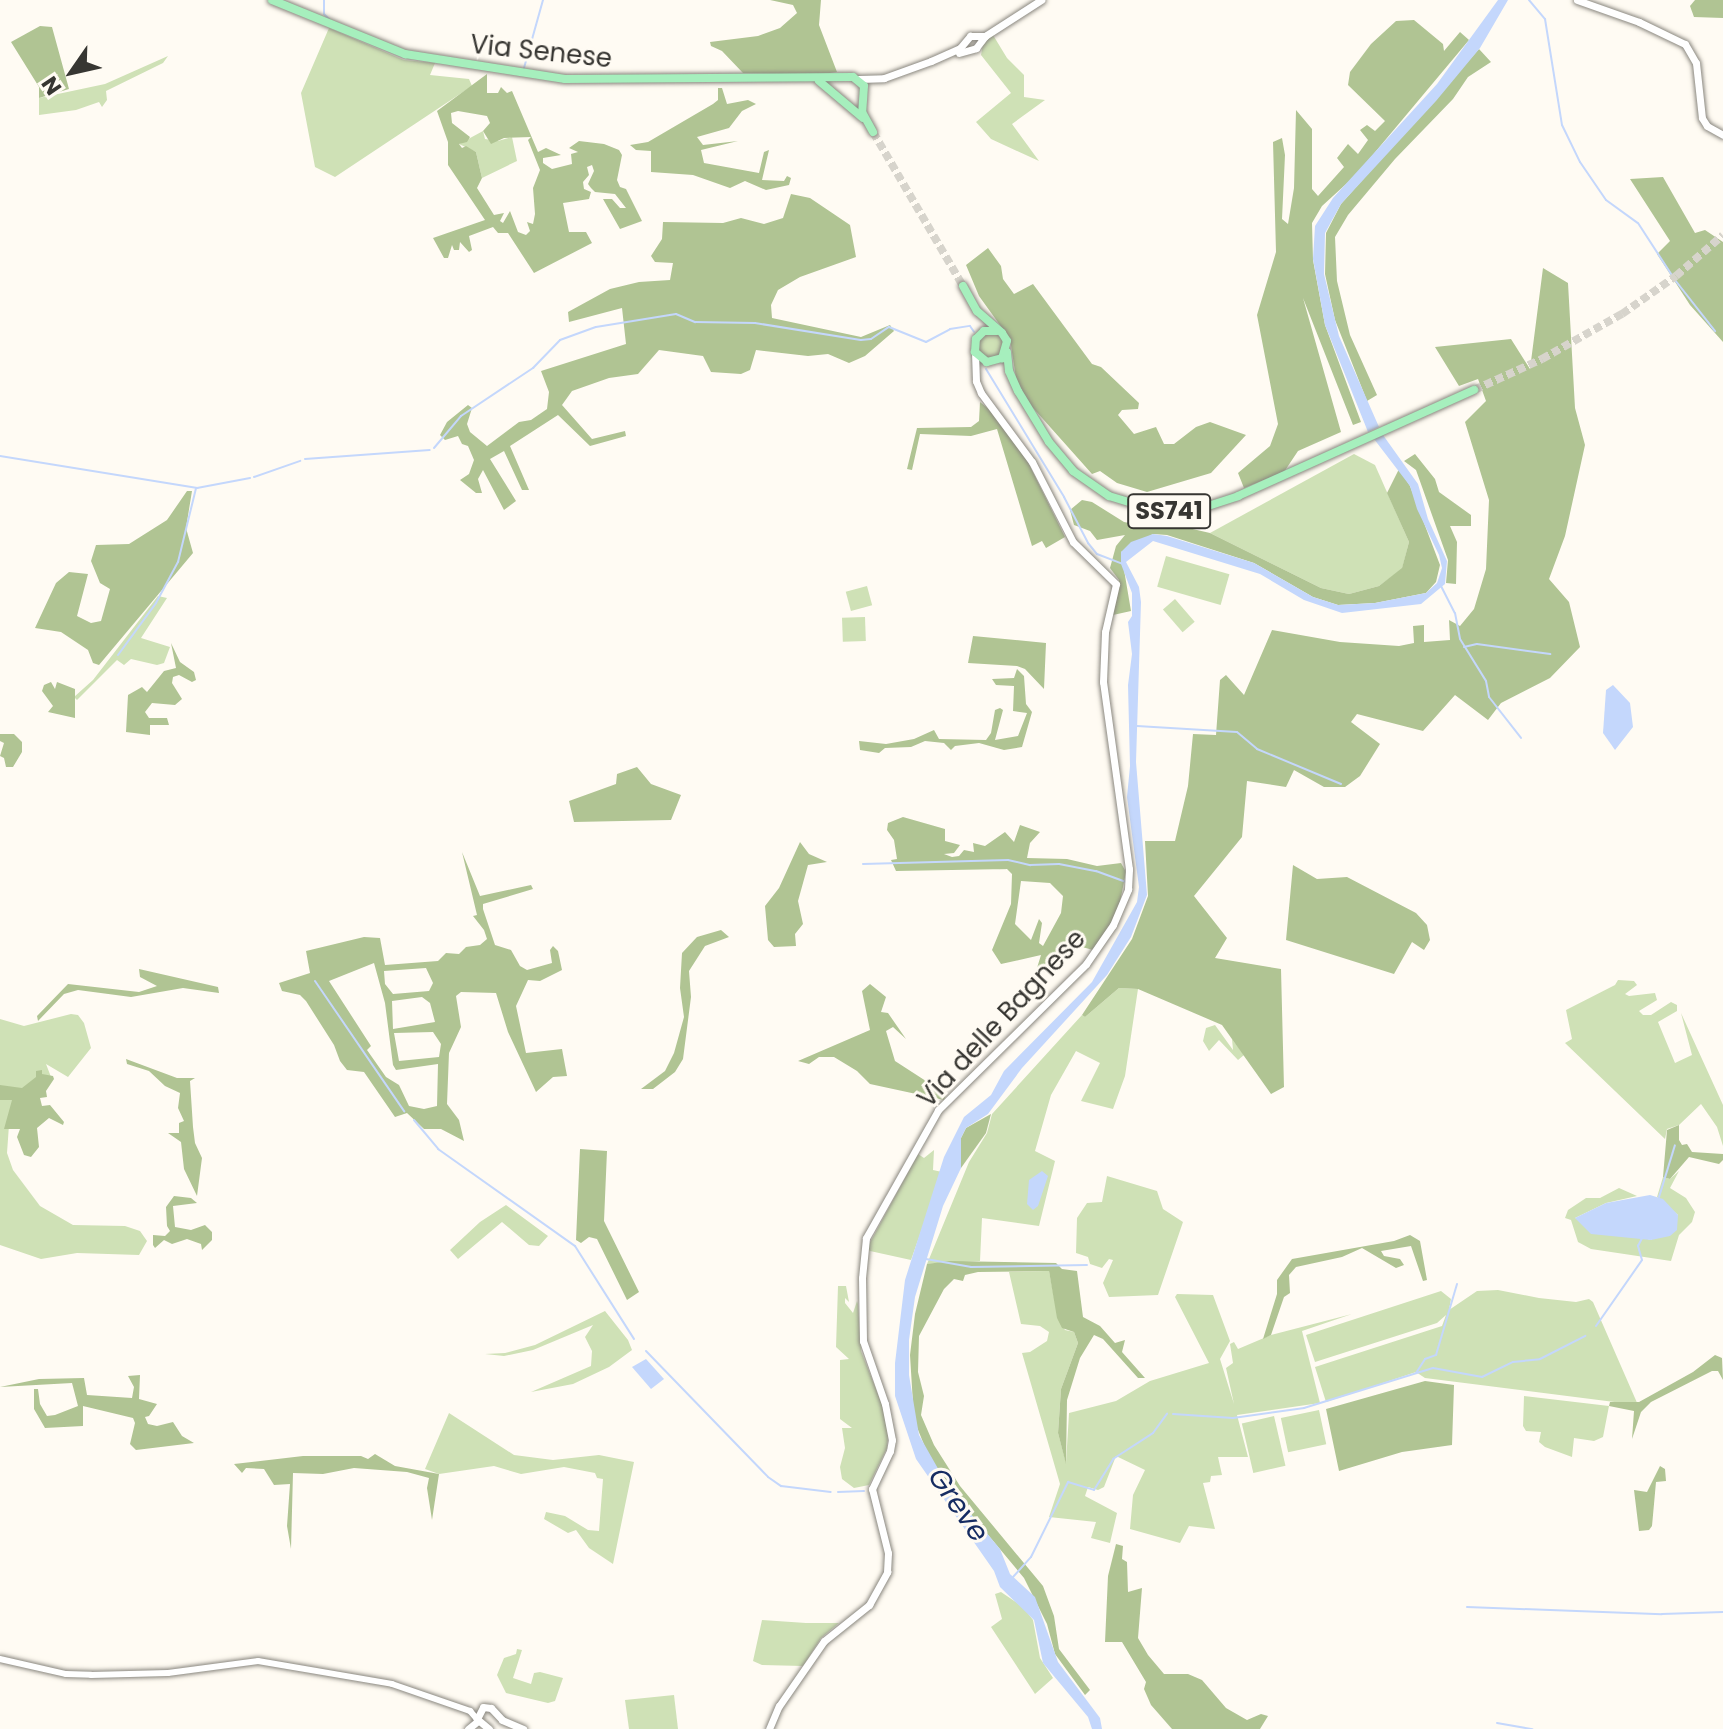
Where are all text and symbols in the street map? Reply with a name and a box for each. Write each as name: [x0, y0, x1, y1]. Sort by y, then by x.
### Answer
street label: Via Senese: [469, 29, 613, 75]
north arrow: [32, 32, 112, 112]
text: N: [34, 70, 69, 101]
road number: SS741: [1127, 491, 1211, 531]
street label: Via delle Bagnese: [912, 924, 1092, 1114]
water label: Greve: [921, 1462, 995, 1548]

